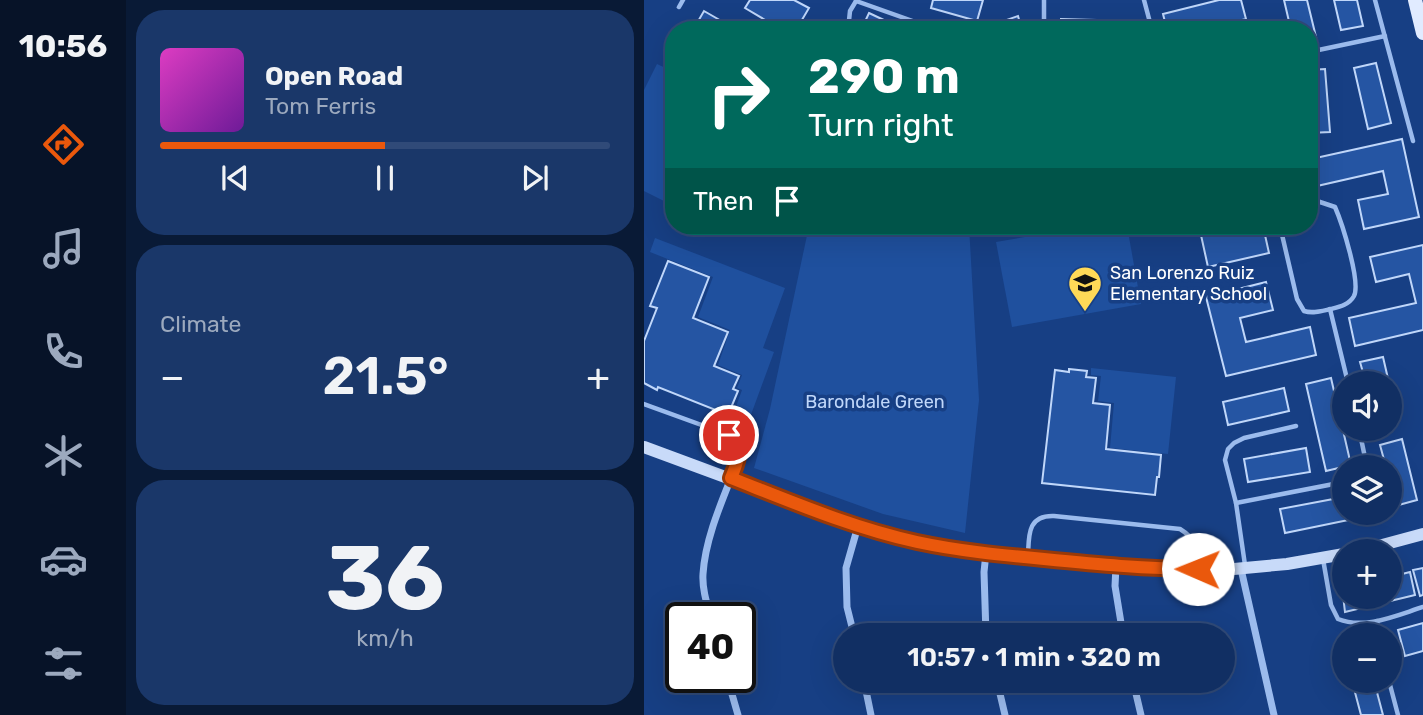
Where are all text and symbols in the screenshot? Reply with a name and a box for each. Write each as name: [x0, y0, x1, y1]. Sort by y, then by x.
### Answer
text: 10:56: [19, 27, 107, 65]
text: 290 m: [808, 47, 960, 105]
icon: right: [693, 49, 784, 140]
text: Open Road: [265, 61, 403, 92]
text: Tom Ferris: [265, 92, 376, 120]
text: Turn right: [808, 106, 953, 144]
icon: directions: [39, 120, 88, 169]
icon: previous: [216, 159, 254, 197]
icon: pause: [366, 159, 404, 197]
icon: next: [516, 159, 554, 197]
icon: arrive: [768, 182, 806, 220]
text: Then: [693, 186, 754, 217]
icon: music: [39, 224, 88, 273]
place label: San Lorenzo Ruiz Elementary School: [1110, 262, 1267, 305]
school or university icon: San Lorenzo Ruiz Elementary School: [1066, 264, 1104, 313]
text: Climate: [160, 310, 241, 338]
icon: phone: [39, 327, 88, 376]
text: 21.5°: [322, 345, 449, 407]
text: −: [160, 354, 185, 400]
text: +: [586, 354, 610, 400]
map controls: [1332, 371, 1402, 693]
button: sound: [1332, 371, 1402, 441]
park label: Barondale Green: [805, 391, 945, 413]
pin: [699, 405, 759, 465]
icon: arrive: [710, 416, 748, 454]
icon: climate: [39, 431, 88, 480]
button: layers: [1332, 455, 1402, 525]
text: 36: [325, 524, 445, 632]
position arrow: [1161, 532, 1235, 606]
icon: car: [39, 535, 88, 584]
button: +: [1332, 539, 1402, 609]
speed limit sign: 40: [665, 602, 756, 693]
button: −: [1332, 623, 1402, 693]
text: km/h: [356, 624, 414, 652]
icon: filters: [39, 639, 88, 688]
text: 10:57 · 1 min · 320 m: [907, 642, 1161, 673]

